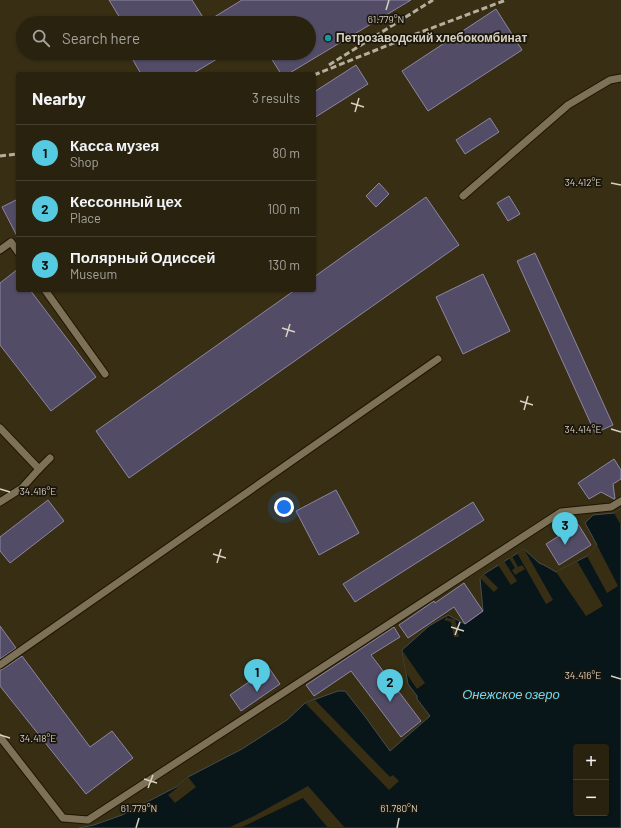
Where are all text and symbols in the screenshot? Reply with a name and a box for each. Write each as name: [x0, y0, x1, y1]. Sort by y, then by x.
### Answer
text: 61.779°N: [368, 13, 404, 25]
search box: [16, 16, 316, 60]
icon: search: [30, 27, 52, 49]
text: Search here: [62, 29, 140, 47]
place label: Петрозаводский хлебокомбинат: [336, 30, 528, 45]
marker: Петрозаводский хлебокомбинат: [323, 33, 333, 43]
text: Nearby: [32, 88, 86, 108]
text: 3 results: [252, 90, 300, 106]
text: Касса музея: [70, 136, 159, 154]
text: 1: [43, 145, 47, 161]
text: 80 m: [273, 145, 300, 161]
text: Shop: [70, 154, 99, 170]
text: 34.412°E: [565, 176, 601, 188]
text: Кессонный цех: [70, 192, 182, 210]
text: 2: [41, 201, 49, 217]
text: 100 m: [267, 201, 300, 217]
text: Place: [70, 210, 101, 226]
text: Полярный Одиссей: [70, 248, 215, 266]
text: 3: [41, 257, 49, 273]
text: 130 m: [268, 257, 300, 273]
text: Museum: [70, 266, 117, 282]
text: 34.414°E: [565, 423, 601, 435]
text: 34.416°E: [20, 485, 56, 497]
your location: [274, 497, 294, 517]
pin: 3: [552, 512, 578, 545]
pin: 1: [244, 659, 270, 692]
pin: 2: [377, 669, 403, 702]
text: 34.416°E: [565, 669, 601, 681]
water label: Онежское озеро: [462, 686, 560, 702]
text: 34.418°E: [20, 732, 56, 744]
map controls: [573, 744, 609, 816]
button: +: [573, 744, 609, 780]
button: −: [573, 780, 609, 816]
text: 61.779°N: [121, 802, 157, 814]
text: 61.780°N: [380, 802, 418, 814]

